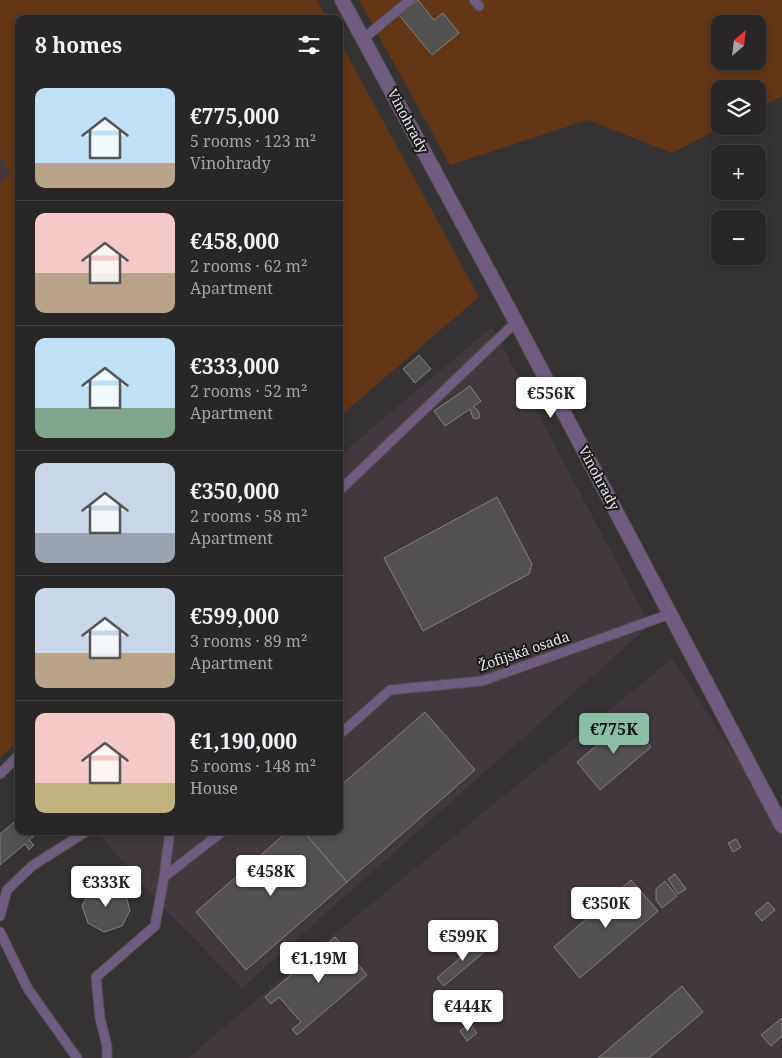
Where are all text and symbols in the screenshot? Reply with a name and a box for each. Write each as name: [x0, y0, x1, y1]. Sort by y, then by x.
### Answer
north arrow: [711, 15, 766, 70]
map controls: [711, 15, 766, 265]
text: 8 homes: [35, 31, 122, 59]
icon: filters: [295, 31, 323, 59]
button: layers: [711, 80, 766, 135]
street label: Vinohrady: [383, 85, 433, 156]
text: €775,000: [190, 102, 279, 130]
icon: home: [75, 108, 135, 168]
text: 5 rooms · 123 m²: [190, 130, 316, 152]
button: +: [711, 145, 766, 200]
text: Vinohrady: [190, 152, 271, 174]
button: −: [711, 210, 766, 265]
text: €458,000: [190, 227, 279, 255]
icon: home: [75, 233, 135, 293]
text: 2 rooms · 62 m²: [190, 255, 307, 277]
text: Apartment: [190, 277, 273, 299]
text: €333,000: [190, 352, 279, 380]
icon: home: [75, 358, 135, 418]
pin: €556K: [516, 376, 586, 419]
text: 2 rooms · 52 m²: [190, 380, 307, 402]
text: €556K: [527, 382, 575, 404]
text: Apartment: [190, 402, 273, 424]
street label: Vinohrady: [574, 442, 624, 513]
text: €350,000: [190, 477, 279, 505]
icon: home: [75, 483, 135, 543]
text: 2 rooms · 58 m²: [190, 505, 307, 527]
text: Apartment: [190, 527, 273, 549]
text: €599,000: [190, 602, 279, 630]
icon: home: [75, 608, 135, 668]
street label: Žofijská osada: [476, 626, 572, 675]
text: 3 rooms · 89 m²: [190, 630, 307, 652]
text: Apartment: [190, 652, 273, 674]
pin: €775K: [579, 712, 649, 755]
text: €775K: [590, 718, 638, 740]
text: €1,190,000: [190, 727, 297, 755]
icon: home: [75, 733, 135, 793]
text: 5 rooms · 148 m²: [190, 755, 316, 777]
text: House: [190, 777, 238, 799]
pin: €458K: [236, 854, 306, 897]
text: €458K: [247, 860, 295, 882]
pin: €333K: [71, 866, 141, 908]
text: €333K: [82, 871, 130, 893]
pin: €350K: [571, 886, 641, 929]
text: €350K: [582, 892, 630, 914]
pin: €599K: [428, 920, 498, 962]
text: €599K: [439, 925, 487, 947]
pin: €1.19M: [278, 942, 360, 984]
text: €1.19M: [291, 947, 347, 969]
pin: €444K: [433, 990, 503, 1032]
text: €444K: [444, 995, 492, 1017]

